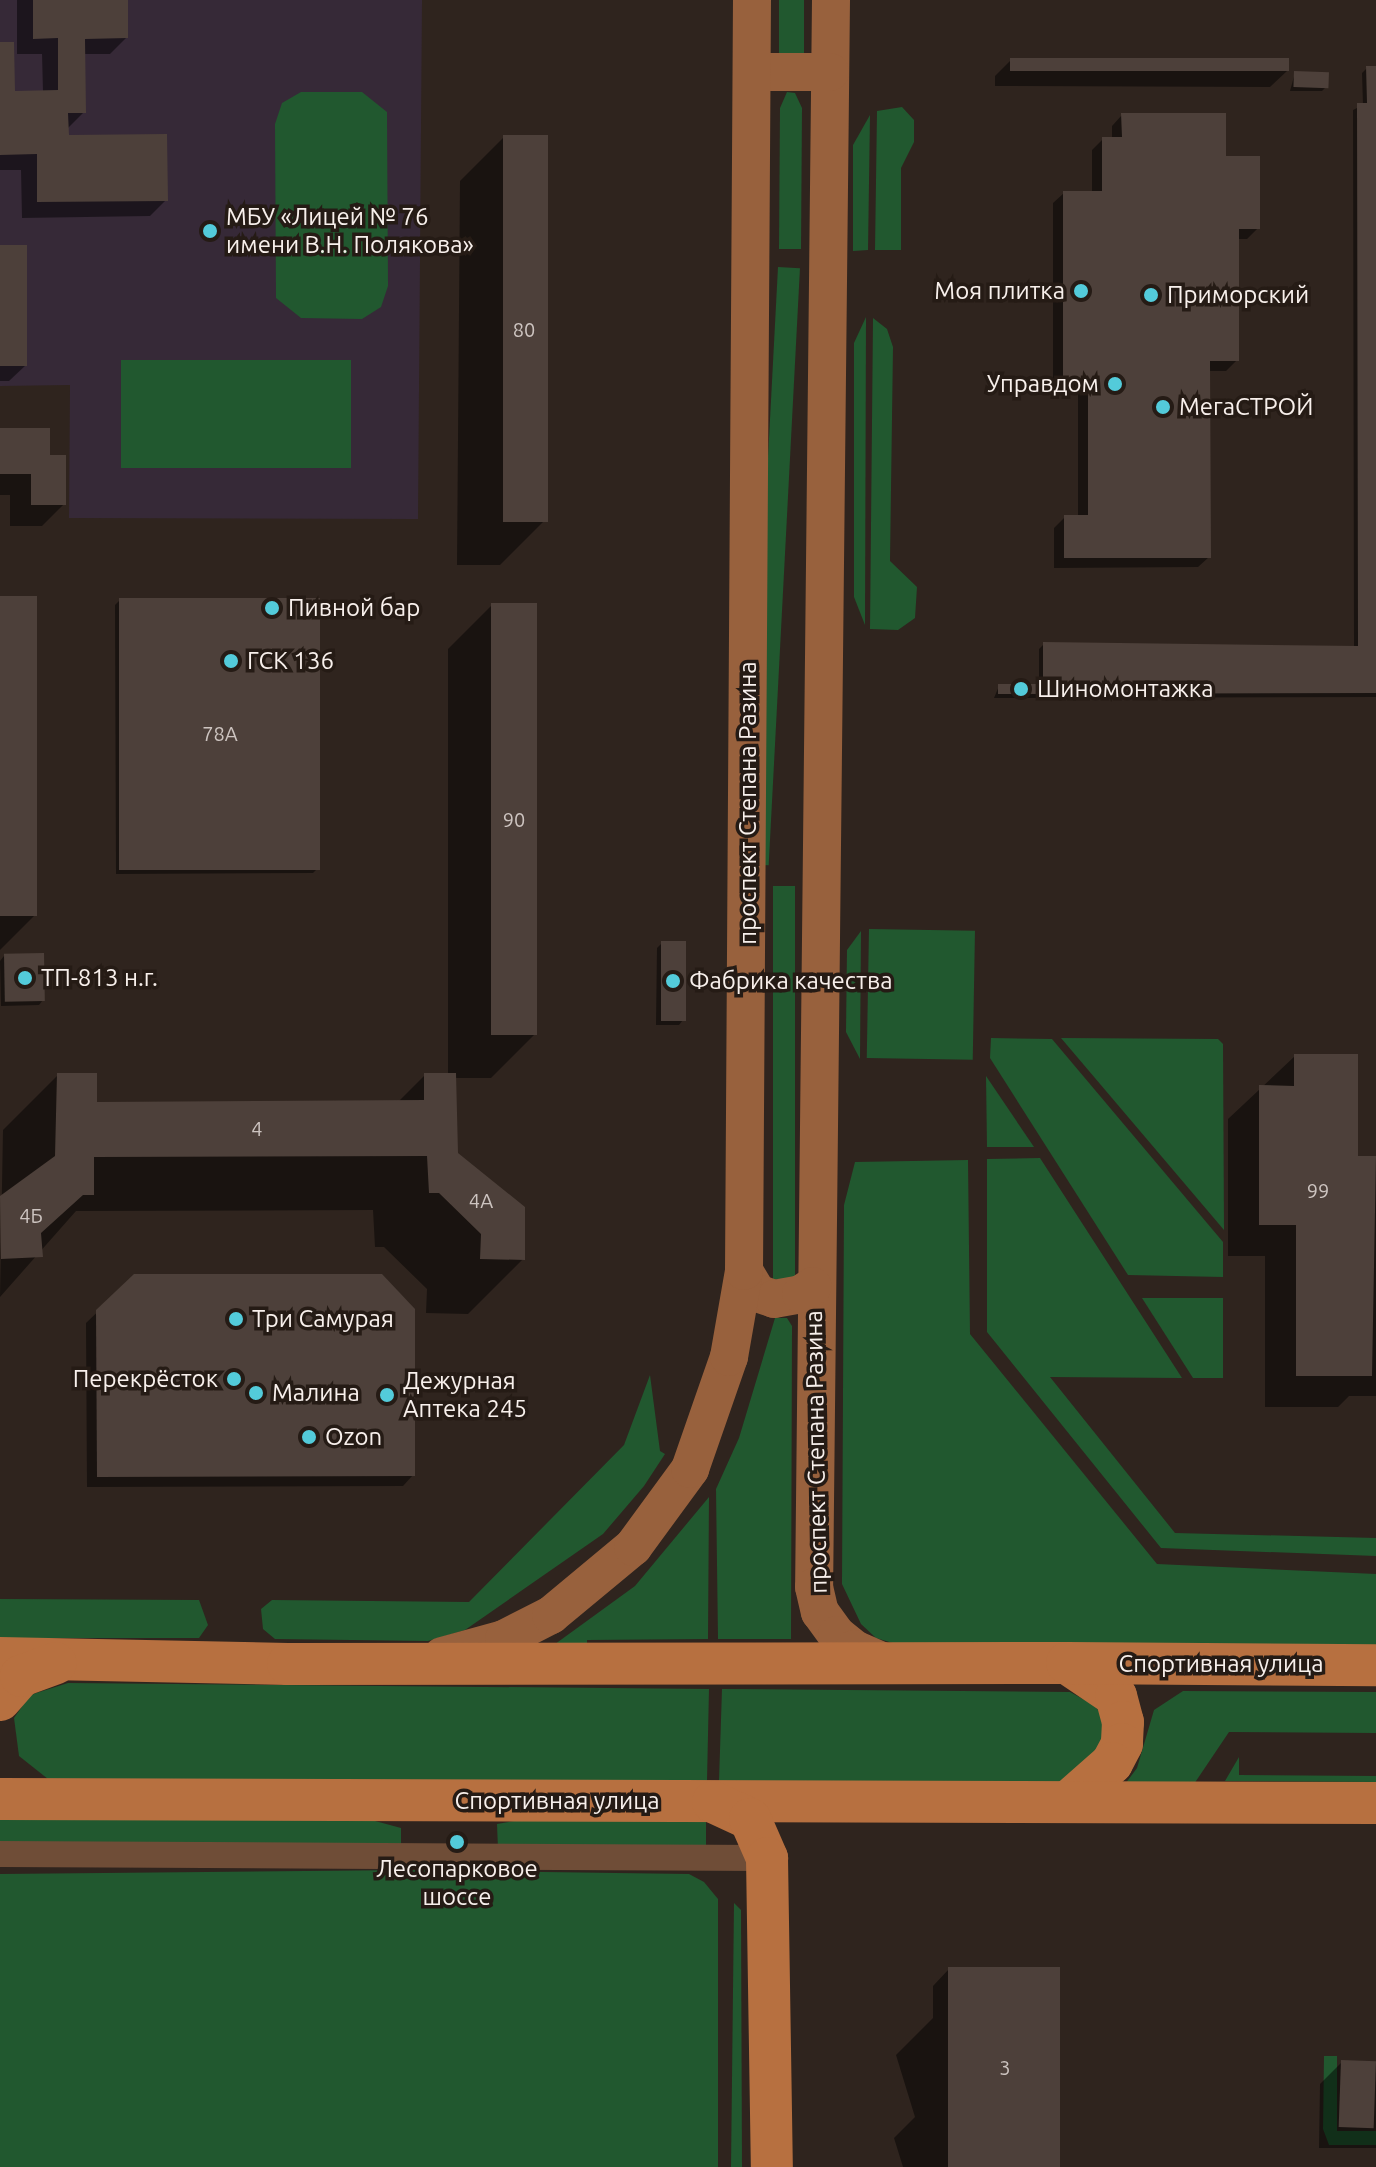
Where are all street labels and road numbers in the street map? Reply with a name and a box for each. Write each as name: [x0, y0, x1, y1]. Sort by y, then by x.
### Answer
street label: проспект Степана Разина: [734, 661, 762, 945]
street label: проспект Степана Разина: [799, 1310, 833, 1594]
street label: Спортивная улица: [1118, 1650, 1324, 1678]
street label: Спортивная улица: [454, 1787, 660, 1815]

